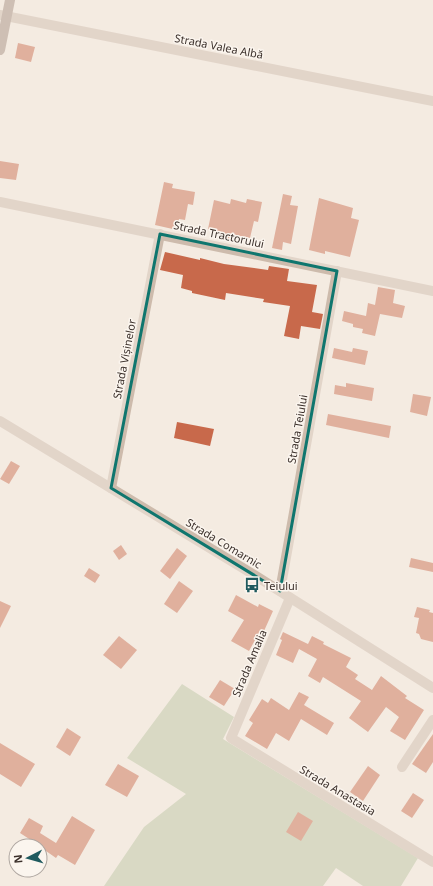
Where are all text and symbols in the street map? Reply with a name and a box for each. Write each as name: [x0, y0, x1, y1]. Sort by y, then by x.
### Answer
street label: Strada Valea Albă: [174, 30, 264, 62]
street label: Strada Tractorului: [172, 217, 266, 251]
street label: Strada Vișinelor: [109, 317, 139, 400]
street label: Strada Teiului: [284, 393, 310, 465]
street label: Strada Comarnic: [183, 514, 265, 572]
bus stop icon: Teiului: [243, 576, 261, 594]
place label: Teiului: [264, 578, 298, 593]
street label: Strada Amalia: [228, 627, 270, 699]
street label: Strada Anastasia: [297, 761, 379, 819]
north arrow: [8, 838, 48, 878]
text: N: [10, 854, 25, 864]

